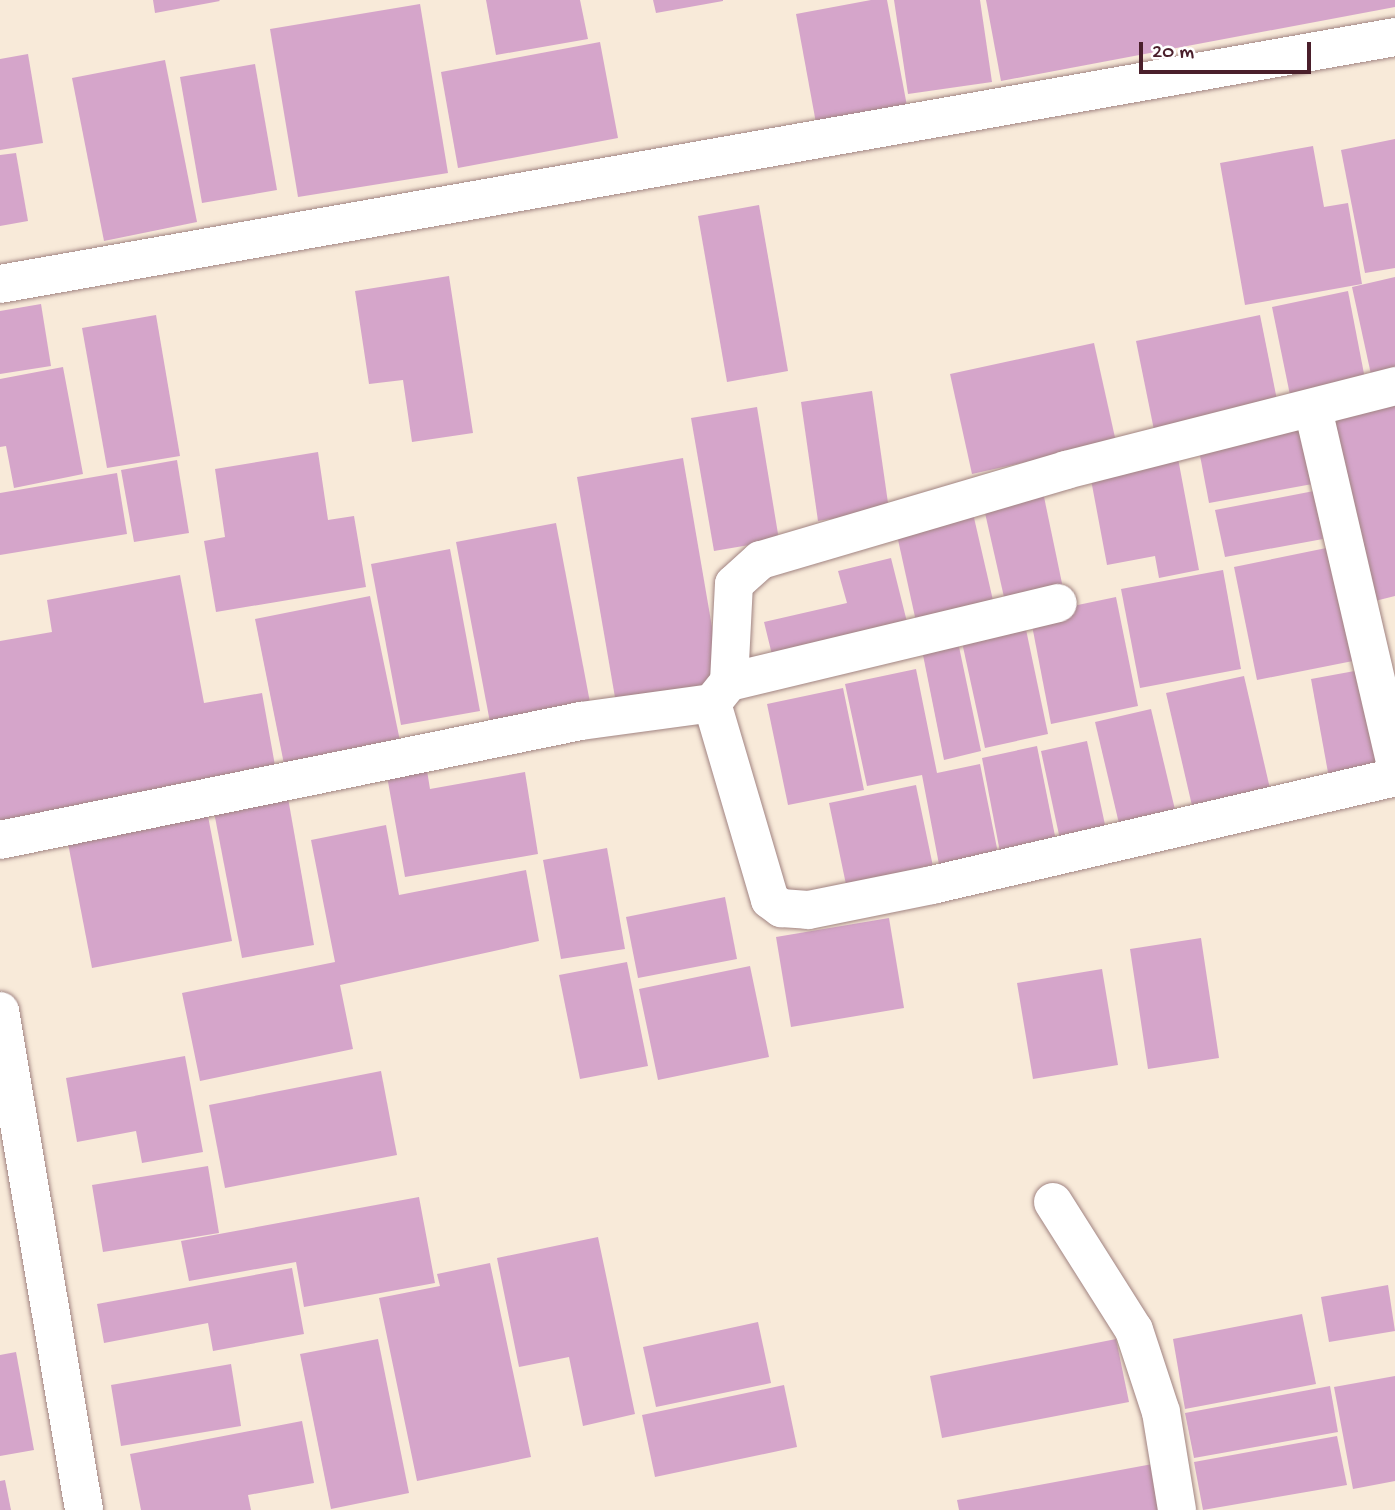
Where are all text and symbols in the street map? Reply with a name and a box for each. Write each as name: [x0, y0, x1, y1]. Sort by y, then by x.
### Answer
scale bar: [1143, 28, 1314, 72]
text: 20 m: [1152, 41, 1194, 66]

